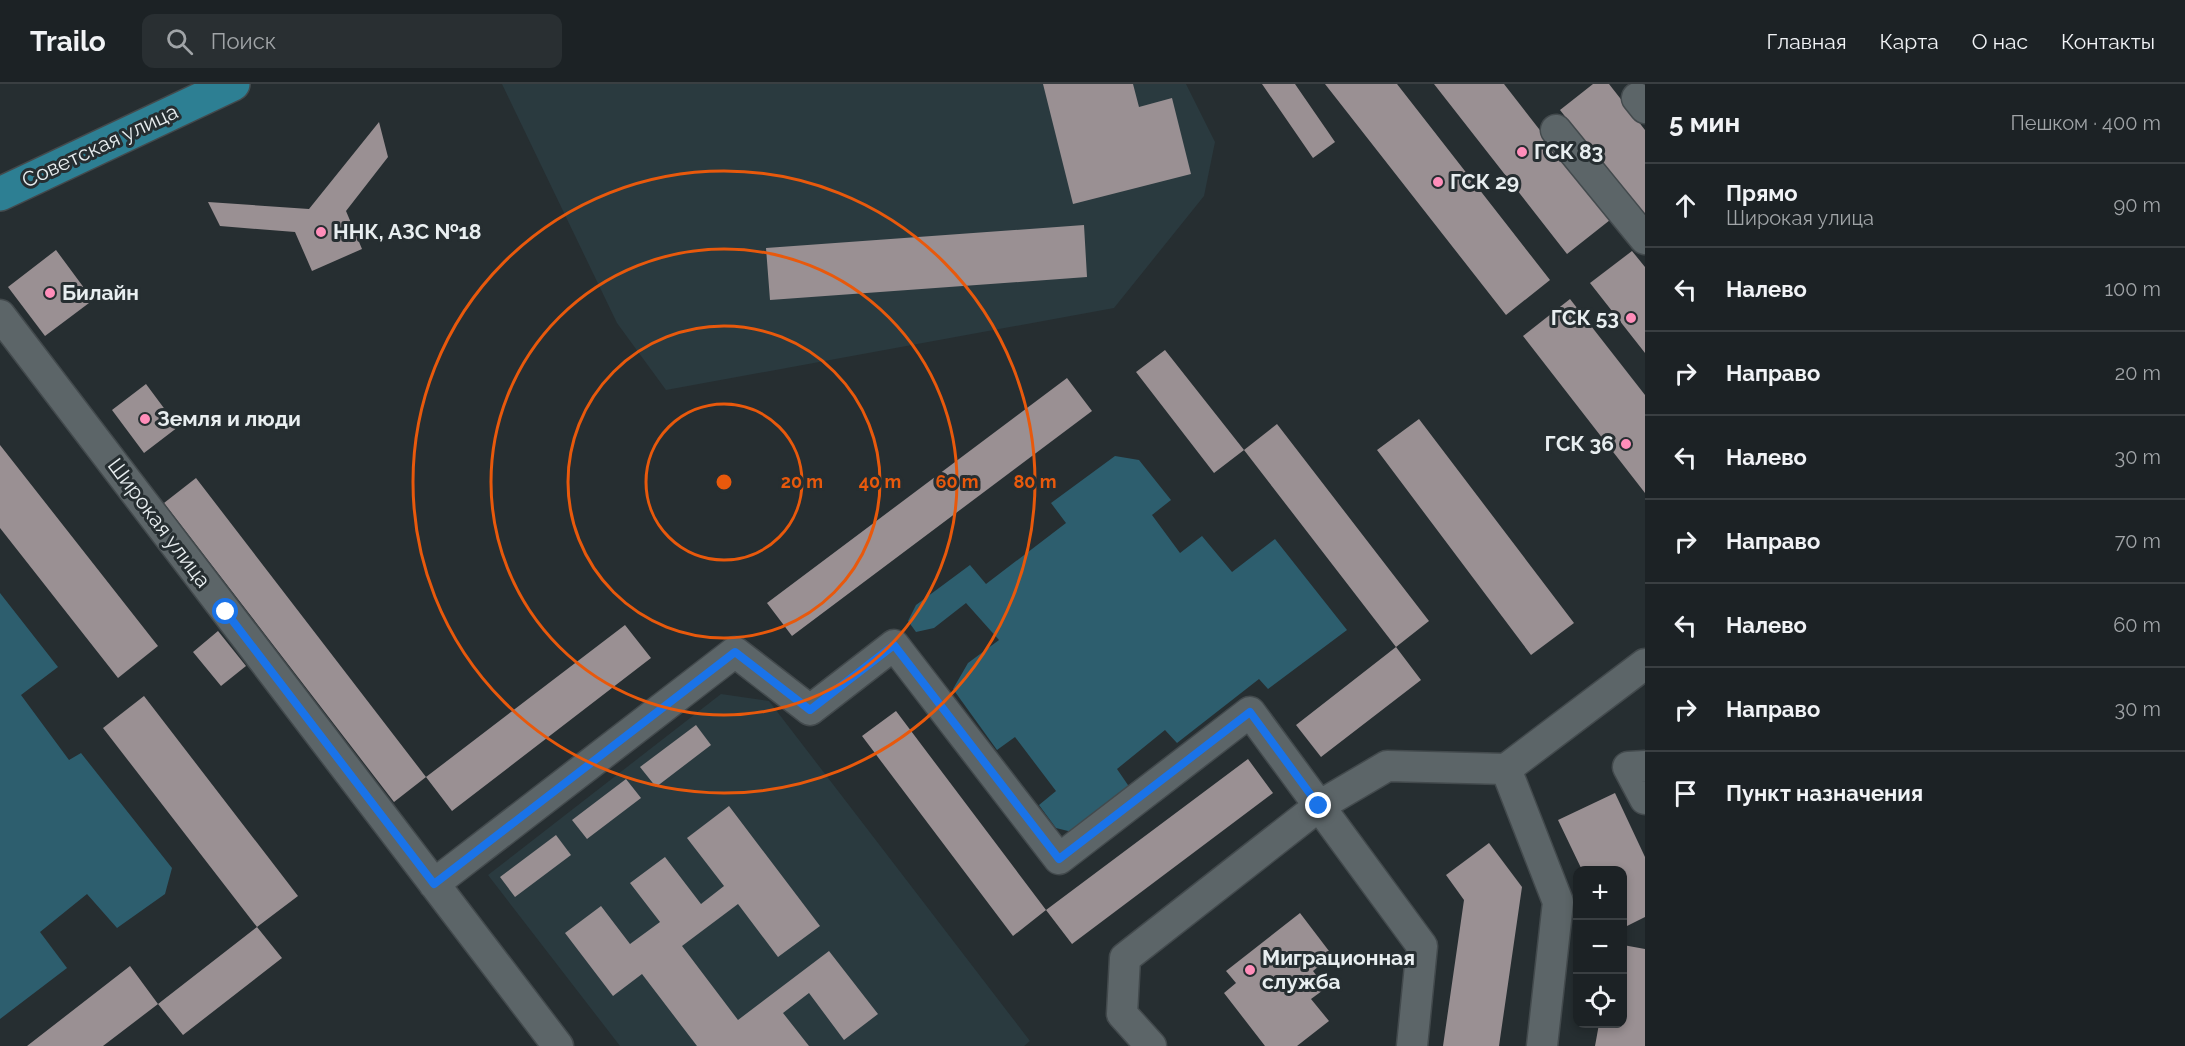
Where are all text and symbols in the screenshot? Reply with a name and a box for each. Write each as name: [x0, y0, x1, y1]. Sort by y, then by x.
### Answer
search box: [142, 14, 562, 68]
text: Trailo: [30, 25, 106, 58]
icon: search: [163, 25, 196, 58]
text: Поиск: [211, 28, 276, 54]
text: Главная: [1767, 29, 1847, 54]
text: Карта: [1880, 29, 1939, 54]
text: О нас: [1972, 29, 2028, 54]
text: Контакты: [2061, 29, 2155, 54]
street label: Советская улица: [18, 98, 182, 193]
text: 5 мин: [1669, 108, 1740, 138]
text: Пешком · 400 m: [2010, 111, 2161, 135]
place label: ГСК 83: [1534, 139, 1603, 164]
marker: ГСК 83: [1515, 145, 1529, 159]
place label: ГСК 29: [1450, 169, 1519, 194]
marker: ГСК 29: [1431, 175, 1445, 189]
text: Прямо: [1726, 180, 1798, 206]
icon: ahead: [1669, 189, 1702, 222]
text: 90 m: [2114, 193, 2161, 217]
text: Широкая улица: [1726, 206, 1874, 230]
place label: ННК, АЗС №18: [333, 219, 482, 244]
marker: ННК, АЗС №18: [314, 225, 328, 239]
icon: left: [1669, 273, 1702, 306]
text: Налево: [1726, 276, 1807, 302]
text: 100 m: [2104, 277, 2161, 301]
place label: Билайн: [62, 280, 139, 305]
marker: Билайн: [43, 286, 57, 300]
place label: ГСК 53: [1551, 305, 1619, 330]
marker: ГСК 53: [1624, 311, 1638, 325]
icon: right: [1669, 357, 1702, 390]
text: Направо: [1726, 360, 1820, 386]
text: 20 m: [2115, 361, 2161, 385]
place label: Земля и люди: [157, 406, 301, 431]
marker: Земля и люди: [138, 412, 152, 426]
place label: ГСК 36: [1545, 431, 1614, 456]
marker: ГСК 36: [1619, 437, 1633, 451]
icon: left: [1669, 441, 1702, 474]
text: Налево: [1726, 444, 1807, 470]
text: 30 m: [2115, 445, 2161, 469]
street label: Широкая улица: [103, 453, 216, 592]
text: 20 m: [781, 471, 823, 492]
text: 40 m: [859, 471, 901, 492]
text: 60 m: [935, 471, 979, 492]
text: 80 m: [1013, 471, 1057, 492]
centre of rings: [714, 472, 734, 492]
icon: right: [1669, 525, 1702, 558]
text: Направо: [1726, 528, 1820, 554]
text: 70 m: [2115, 529, 2161, 553]
route start: [212, 598, 238, 624]
icon: left: [1669, 609, 1702, 642]
text: Налево: [1726, 612, 1807, 638]
text: 60 m: [2113, 613, 2161, 637]
icon: right: [1669, 693, 1702, 726]
text: Направо: [1726, 696, 1820, 722]
text: 30 m: [2115, 697, 2161, 721]
icon: arrive: [1669, 777, 1702, 810]
text: Пункт назначения: [1726, 780, 1923, 806]
route end: [1305, 792, 1331, 818]
map controls: [1573, 866, 1627, 1028]
button: +: [1573, 866, 1627, 920]
button: −: [1573, 920, 1627, 974]
place label: Миграционная служба: [1262, 945, 1415, 994]
marker: Миграционная служба: [1243, 963, 1257, 977]
button: locate: [1573, 974, 1627, 1028]

